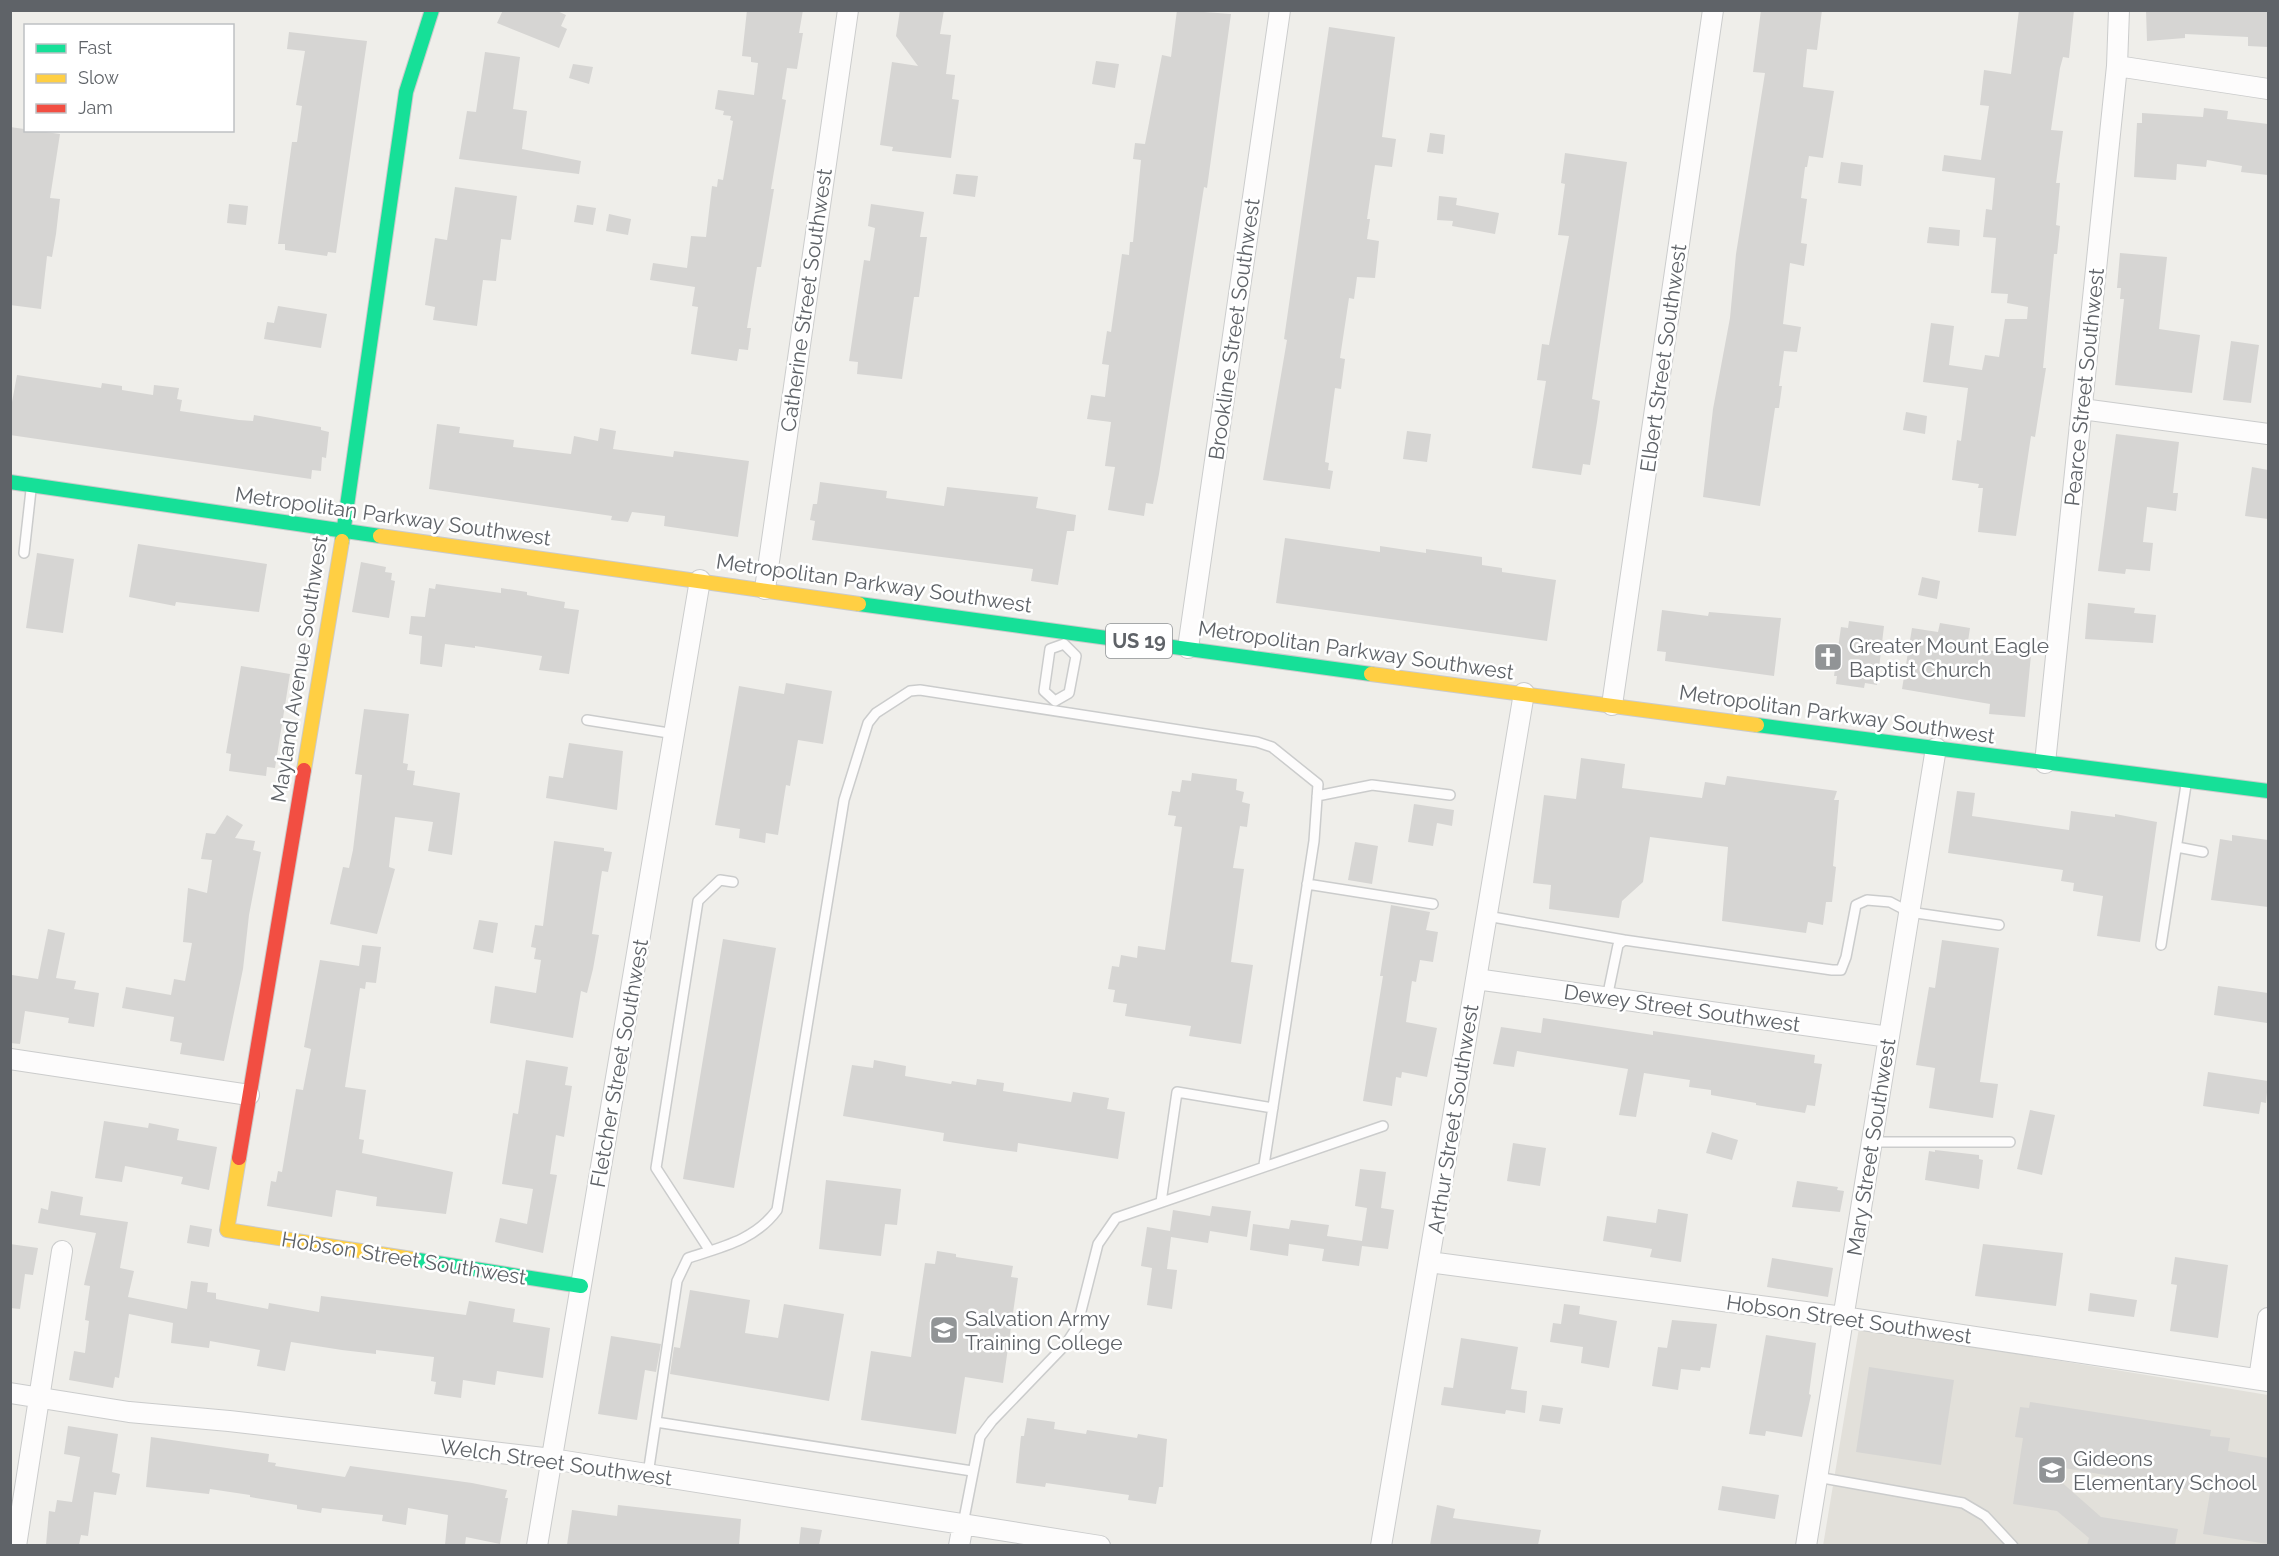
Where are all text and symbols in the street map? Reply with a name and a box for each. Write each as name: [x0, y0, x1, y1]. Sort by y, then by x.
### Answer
legend: [24, 24, 234, 132]
text: Fast: [78, 37, 112, 58]
text: Slow: [78, 67, 119, 88]
text: Jam: [78, 97, 113, 118]
street label: Catherine Street Southwest: [775, 167, 837, 433]
street label: Brookline Street Southwest: [1203, 197, 1265, 461]
street label: Elbert Street Southwest: [1635, 242, 1691, 474]
street label: Pearce Street Southwest: [2059, 267, 2109, 507]
street label: Metropolitan Parkway Southwest: [233, 481, 553, 551]
street label: Mayland Avenue Southwest: [266, 534, 332, 804]
street label: Metropolitan Parkway Southwest: [714, 548, 1034, 618]
street label: Metropolitan Parkway Southwest: [1196, 615, 1516, 685]
road number: US 19: [1106, 624, 1172, 658]
place label: Greater Mount Eagle Baptist Church: [1849, 633, 2049, 682]
church icon: Greater Mount Eagle Baptist Church: [1812, 641, 1844, 673]
street label: Metropolitan Parkway Southwest: [1677, 679, 1997, 749]
street label: Fletcher Street Southwest: [585, 937, 653, 1189]
street label: Dewey Street Southwest: [1562, 979, 1802, 1037]
street label: Arthur Street Southwest: [1423, 1002, 1483, 1236]
street label: Mary Street Southwest: [1841, 1036, 1901, 1258]
street label: Hobson Street Southwest: [280, 1226, 528, 1290]
street label: Hobson Street Southwest: [1725, 1289, 1973, 1349]
place label: Salvation Army Training College: [965, 1306, 1123, 1355]
school or university icon: Salvation Army Training College: [928, 1314, 960, 1346]
street label: Welch Street Southwest: [438, 1433, 674, 1491]
place label: Gideons Elementary School: [2073, 1446, 2257, 1495]
school or university icon: Gideons Elementary School: [2036, 1454, 2068, 1486]

